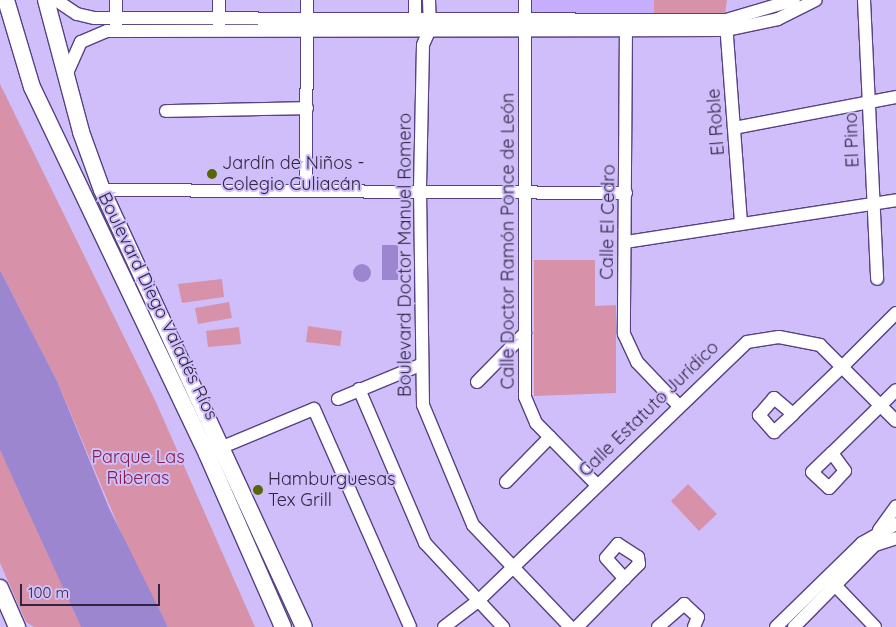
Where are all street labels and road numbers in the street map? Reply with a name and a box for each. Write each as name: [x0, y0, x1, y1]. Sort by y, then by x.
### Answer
street label: El Roble: [703, 88, 729, 156]
street label: Calle Doctor Ramón Ponce de León: [497, 93, 519, 389]
street label: El Pino: [840, 112, 864, 168]
street label: Boulevard Doctor Manuel Romero: [394, 113, 416, 397]
street label: Calle El Cedro: [596, 164, 620, 280]
street label: Boulevard Diego Valadés Ríos: [93, 189, 223, 423]
street label: Calle Estatuto Jurídico: [575, 337, 723, 481]

